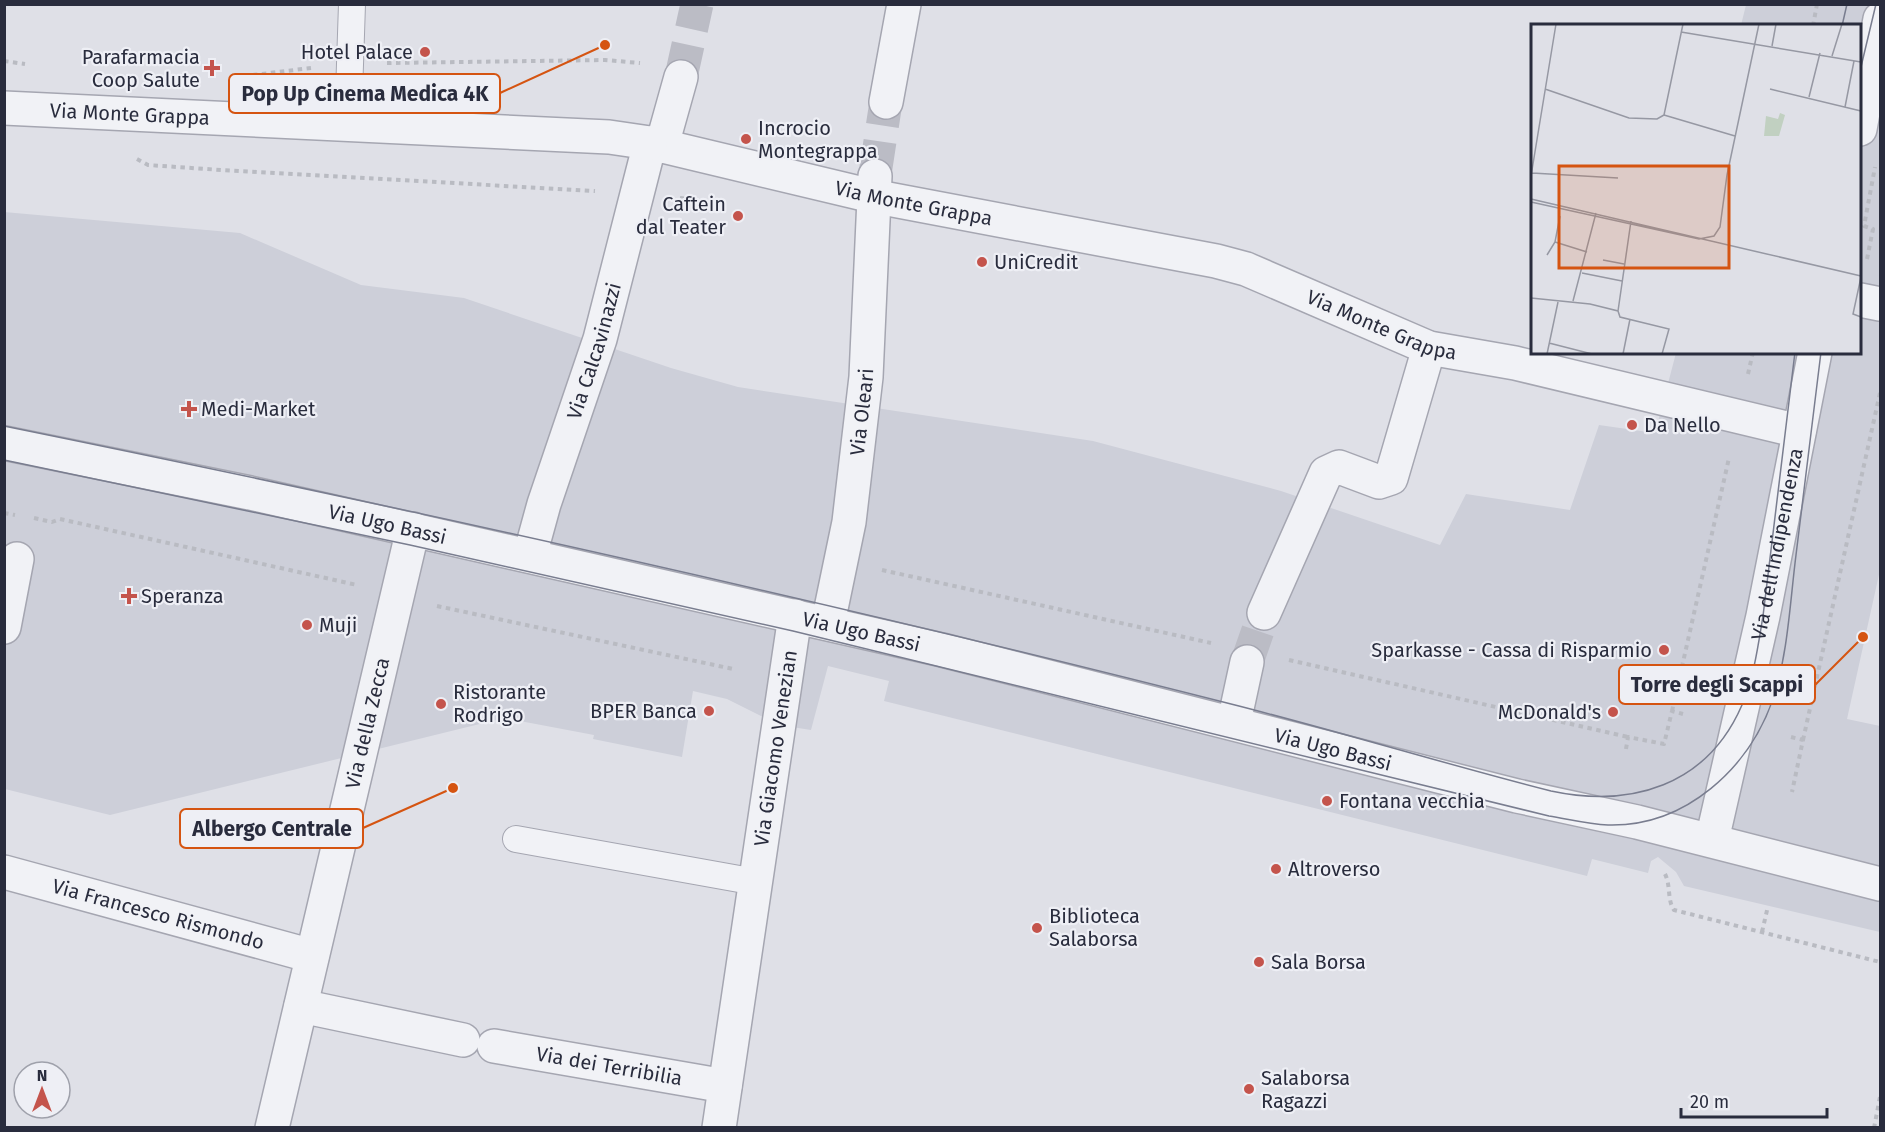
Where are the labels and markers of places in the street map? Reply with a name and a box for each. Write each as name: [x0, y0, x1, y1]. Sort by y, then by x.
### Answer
place label: Hotel Palace: [301, 40, 413, 64]
place label: Parafarmacia Coop Salute: [82, 45, 200, 92]
marker: Hotel Palace: [418, 45, 432, 59]
marker: Parafarmacia Coop Salute: [205, 61, 219, 75]
callout: Pop Up Cinema Medica 4K: [229, 74, 500, 113]
place label: Incrocio Montegrappa: [758, 116, 878, 163]
marker: Incrocio Montegrappa: [739, 132, 753, 146]
place label: Caftein dal Teater: [636, 192, 726, 239]
marker: Caftein dal Teater: [731, 209, 745, 223]
place label: UniCredit: [994, 250, 1079, 274]
marker: UniCredit: [975, 255, 989, 269]
place label: Medi-Market: [201, 397, 316, 421]
marker: Medi-Market: [182, 402, 196, 416]
place label: Da Nello: [1644, 413, 1721, 437]
marker: Da Nello: [1625, 418, 1639, 432]
place label: Speranza: [141, 584, 224, 608]
marker: Speranza: [122, 589, 136, 603]
place label: Muji: [319, 613, 357, 637]
marker: Muji: [300, 618, 314, 632]
place label: Sparkasse - Cassa di Risparmio: [1371, 638, 1652, 662]
marker: Sparkasse - Cassa di Risparmio: [1657, 643, 1671, 657]
callout: Torre degli Scappi: [1619, 665, 1815, 704]
place label: Ristorante Rodrigo: [453, 680, 546, 727]
marker: Ristorante Rodrigo: [434, 697, 448, 711]
place label: BPER Banca: [590, 699, 697, 723]
place label: McDonald's: [1498, 700, 1601, 724]
marker: BPER Banca: [702, 704, 716, 718]
marker: McDonald's: [1606, 705, 1620, 719]
place label: Fontana vecchia: [1339, 789, 1485, 813]
marker: Fontana vecchia: [1320, 794, 1334, 808]
callout: Albergo Centrale: [180, 809, 363, 848]
place label: Altroverso: [1288, 857, 1380, 881]
marker: Altroverso: [1269, 862, 1283, 876]
place label: Biblioteca Salaborsa: [1049, 904, 1140, 951]
marker: Biblioteca Salaborsa: [1030, 921, 1044, 935]
place label: Sala Borsa: [1271, 950, 1366, 974]
marker: Sala Borsa: [1252, 955, 1266, 969]
place label: Salaborsa Ragazzi: [1261, 1066, 1350, 1113]
marker: Salaborsa Ragazzi: [1242, 1082, 1256, 1096]

